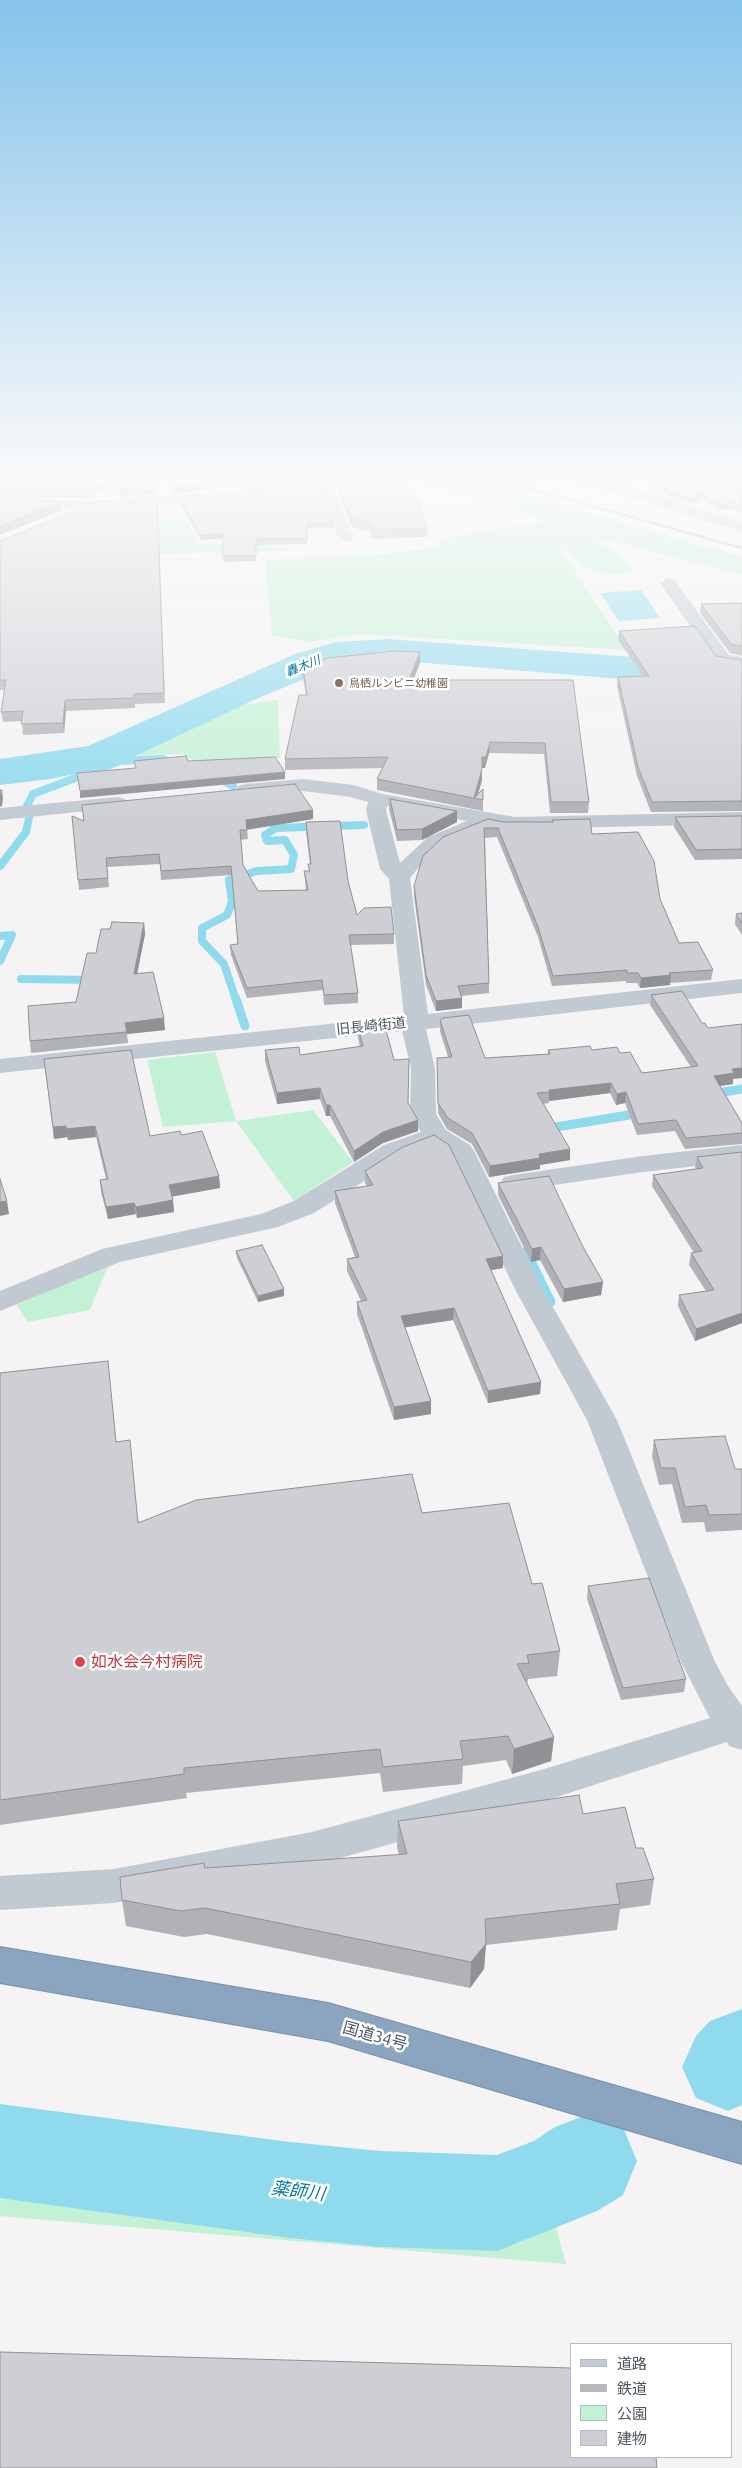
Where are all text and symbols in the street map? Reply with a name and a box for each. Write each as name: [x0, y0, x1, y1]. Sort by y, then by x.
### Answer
water label: 轟木川: [284, 653, 322, 679]
place label: 鳥栖ルンビニ幼稚園: [349, 676, 448, 690]
marker: 鳥栖ルンビニ幼稚園: [333, 677, 345, 689]
street label: 旧長崎街道: [335, 1014, 407, 1038]
place label: 如水会今村病院: [91, 1652, 203, 1672]
marker: 如水会今村病院: [73, 1655, 87, 1669]
street label: 国道34号: [341, 2018, 409, 2054]
water label: 薬師川: [270, 2177, 326, 2205]
legend: [570, 2343, 732, 2458]
text: 道路: [617, 2355, 647, 2372]
text: 鉄道: [617, 2380, 647, 2397]
text: 公園: [617, 2405, 647, 2422]
text: 建物: [617, 2430, 647, 2447]

